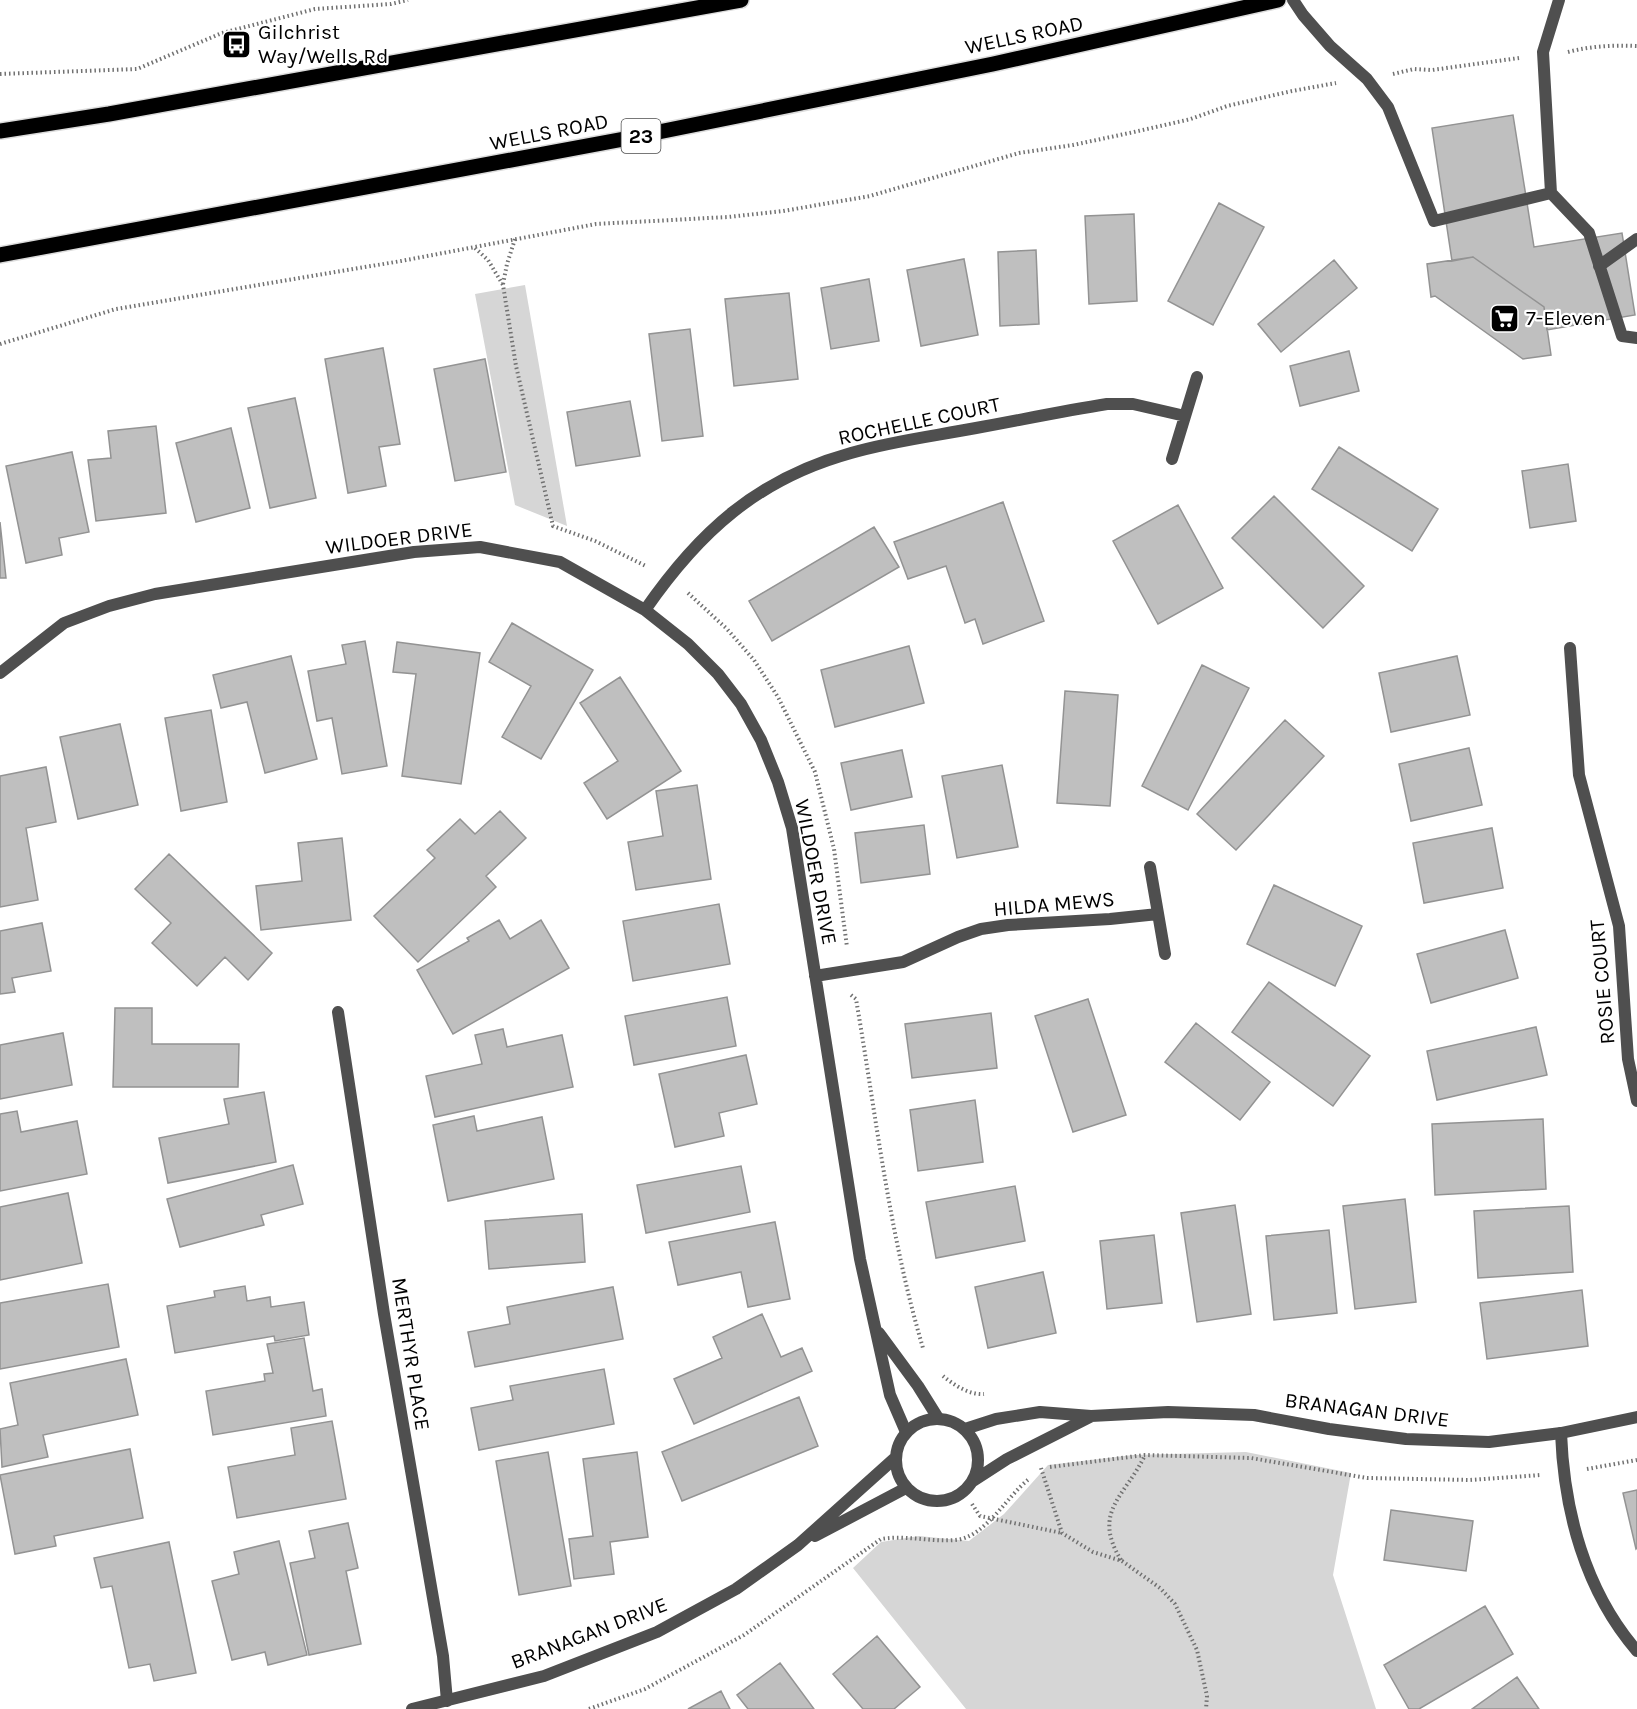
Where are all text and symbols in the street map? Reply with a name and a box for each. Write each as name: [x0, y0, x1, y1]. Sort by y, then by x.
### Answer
street label: WELLS ROAD: [963, 11, 1085, 59]
place label: Gilchrist Way/Wells Rd: [258, 20, 388, 68]
bus stop icon: Gilchrist Way/Wells Rd: [221, 28, 253, 60]
street label: WELLS ROAD: [488, 109, 610, 155]
road number: 23: [622, 119, 660, 153]
supermarket icon: 7-Eleven: [1489, 302, 1521, 334]
place label: 7-Eleven: [1526, 306, 1606, 330]
street label: ROCHELLE COURT: [836, 392, 1003, 450]
street label: WILDOER DRIVE: [324, 517, 474, 559]
street label: WILDOER DRIVE: [790, 797, 842, 947]
street label: HILDA MEWS: [992, 887, 1116, 921]
street label: ROSIE COURT: [1585, 918, 1619, 1045]
street label: MERTHYR PLACE: [387, 1276, 435, 1432]
street label: BRANAGAN DRIVE: [1283, 1388, 1451, 1432]
street label: BRANAGAN DRIVE: [507, 1592, 671, 1674]

